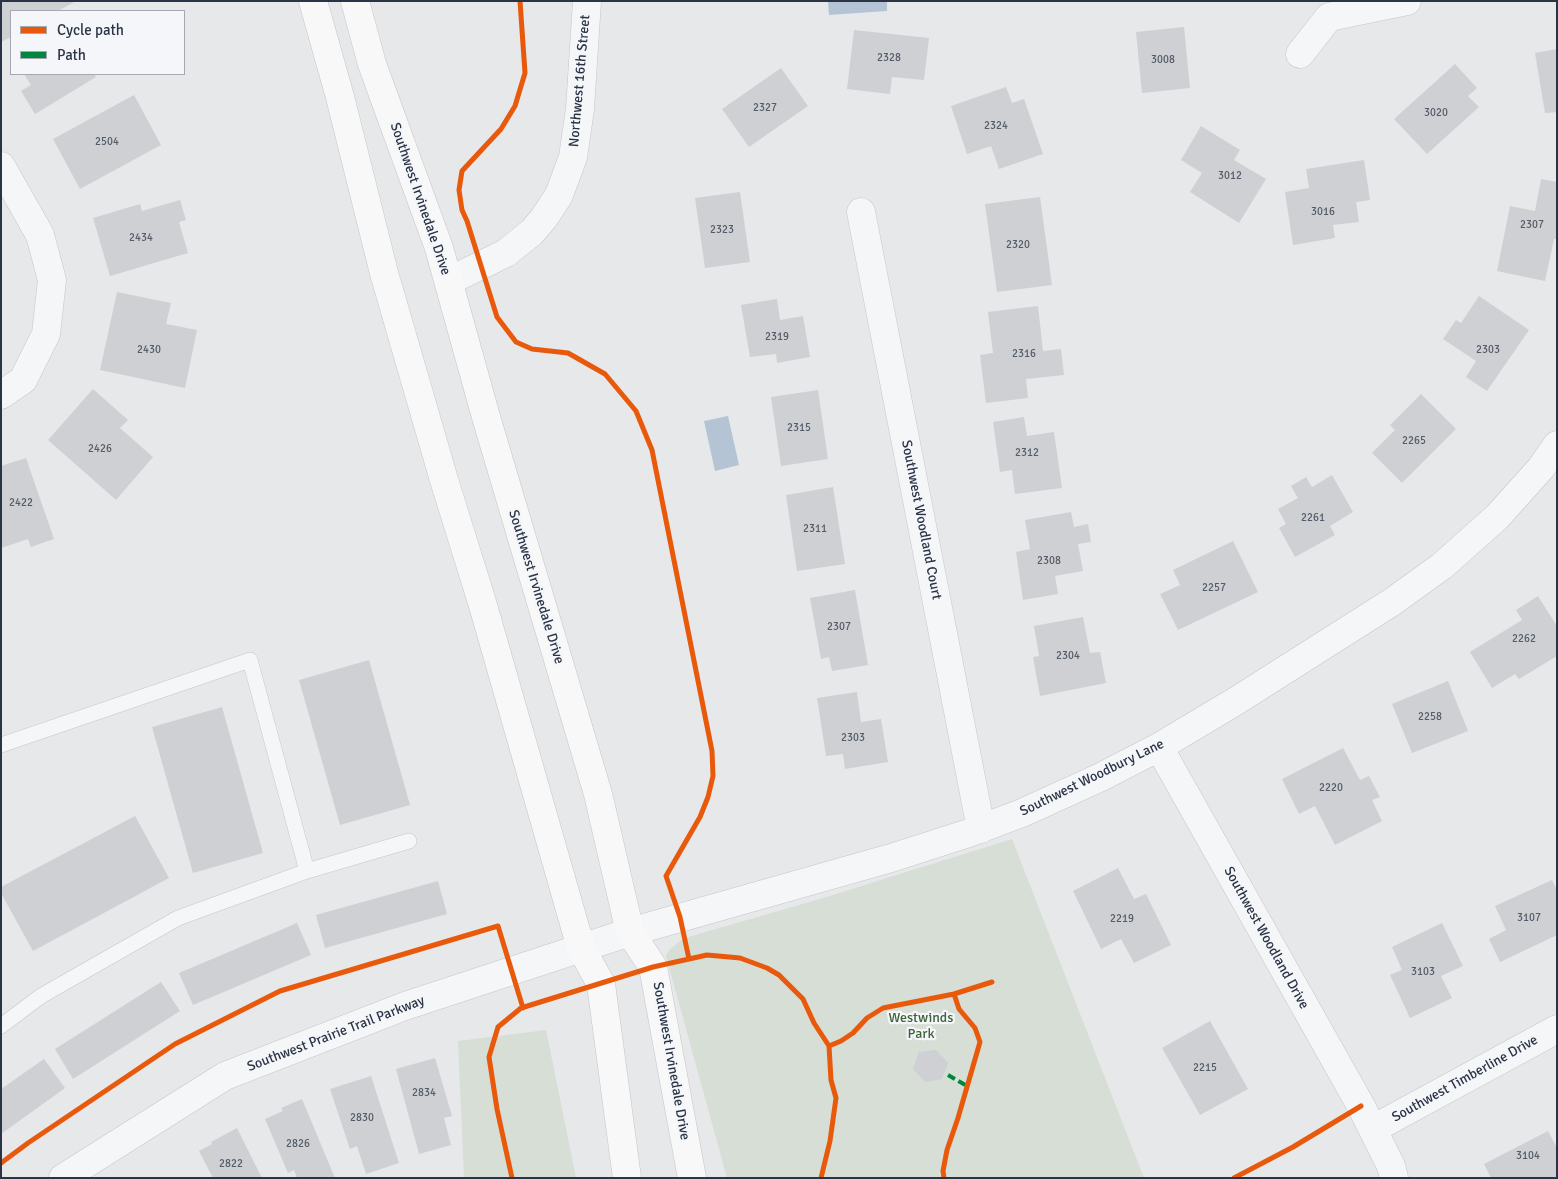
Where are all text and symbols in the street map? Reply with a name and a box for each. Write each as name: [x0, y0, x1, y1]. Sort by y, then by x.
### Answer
legend: [10, 10, 185, 75]
street label: Northwest 16th Street: [566, 14, 594, 148]
text: Cycle path: [57, 21, 124, 39]
text: Path: [57, 46, 86, 64]
house number: 2328: [877, 51, 901, 65]
house number: 3008: [1151, 53, 1175, 67]
house number: 2327: [753, 101, 777, 115]
house number: 3020: [1424, 106, 1448, 120]
house number: 2324: [984, 119, 1008, 133]
street label: Southwest Irvinedale Drive: [386, 121, 454, 277]
house number: 2504: [95, 135, 119, 149]
house number: 3012: [1218, 169, 1242, 183]
house number: 3016: [1311, 205, 1335, 219]
house number: 2307: [1520, 218, 1544, 232]
house number: 2323: [710, 223, 734, 237]
house number: 2434: [129, 231, 153, 245]
house number: 2320: [1006, 238, 1030, 252]
house number: 2319: [765, 330, 789, 344]
house number: 2430: [137, 343, 161, 357]
house number: 2303: [1476, 343, 1500, 357]
house number: 2316: [1012, 347, 1036, 361]
house number: 2315: [787, 421, 811, 435]
house number: 2265: [1402, 434, 1426, 448]
street label: Southwest Woodland Court: [897, 439, 945, 601]
house number: 2426: [88, 442, 112, 456]
house number: 2312: [1015, 446, 1039, 460]
house number: 2422: [9, 496, 33, 510]
street label: Southwest Irvinedale Drive: [505, 508, 567, 666]
house number: 2261: [1301, 511, 1325, 525]
house number: 2311: [803, 522, 827, 536]
house number: 2308: [1037, 554, 1061, 568]
house number: 2257: [1202, 581, 1226, 595]
house number: 2307: [827, 620, 851, 634]
house number: 2262: [1512, 632, 1536, 646]
house number: 2304: [1056, 649, 1080, 663]
house number: 2258: [1418, 710, 1442, 724]
house number: 2303: [841, 731, 865, 745]
street label: Southwest Woodbury Lane: [1017, 736, 1167, 820]
house number: 2220: [1319, 781, 1343, 795]
street label: Southwest Woodland Drive: [1220, 864, 1312, 1012]
house number: 3107: [1517, 911, 1541, 925]
house number: 2219: [1110, 912, 1134, 926]
house number: 3103: [1411, 965, 1435, 979]
street label: Southwest Irvinedale Drive: [649, 981, 693, 1141]
street label: Southwest Prairie Trail Parkway: [245, 992, 427, 1076]
park label: Westwinds Park: [889, 1010, 953, 1042]
street label: Southwest Timberline Drive: [1389, 1032, 1541, 1126]
house number: 2215: [1193, 1061, 1217, 1075]
house number: 2834: [412, 1086, 436, 1100]
house number: 2830: [350, 1111, 374, 1125]
house number: 2826: [286, 1137, 310, 1151]
house number: 3104: [1516, 1149, 1540, 1163]
house number: 2822: [219, 1157, 243, 1171]

